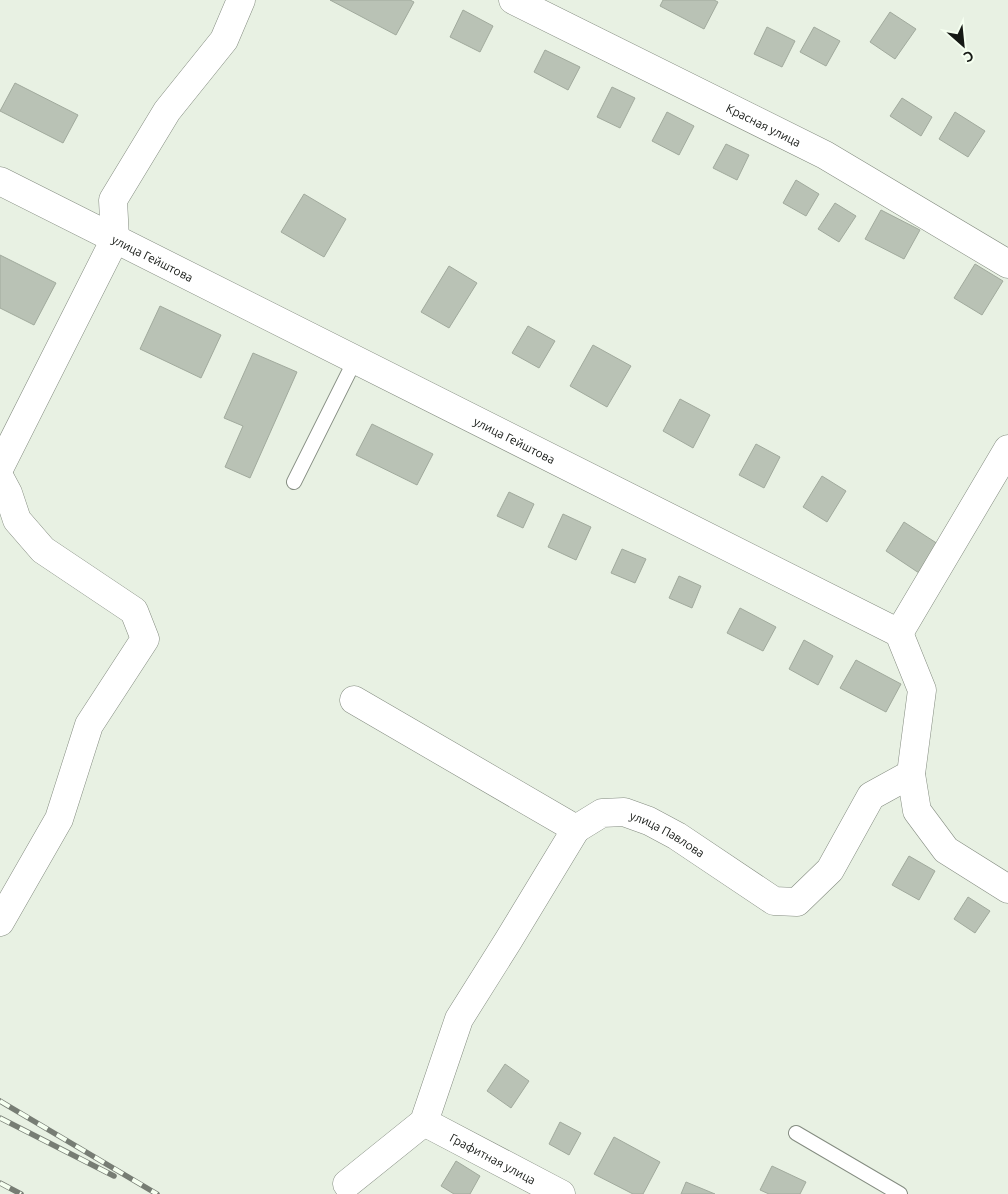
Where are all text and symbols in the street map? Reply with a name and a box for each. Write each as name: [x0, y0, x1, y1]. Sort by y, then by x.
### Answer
north arrow: [938, 20, 988, 70]
text: С: [961, 47, 977, 66]
street label: Красная улица: [724, 101, 803, 149]
street label: улица Гейштова: [110, 232, 195, 284]
street label: улица Гейштова: [472, 414, 557, 466]
street label: улица Павлова: [628, 808, 707, 859]
street label: Графитная улица: [448, 1130, 538, 1186]

